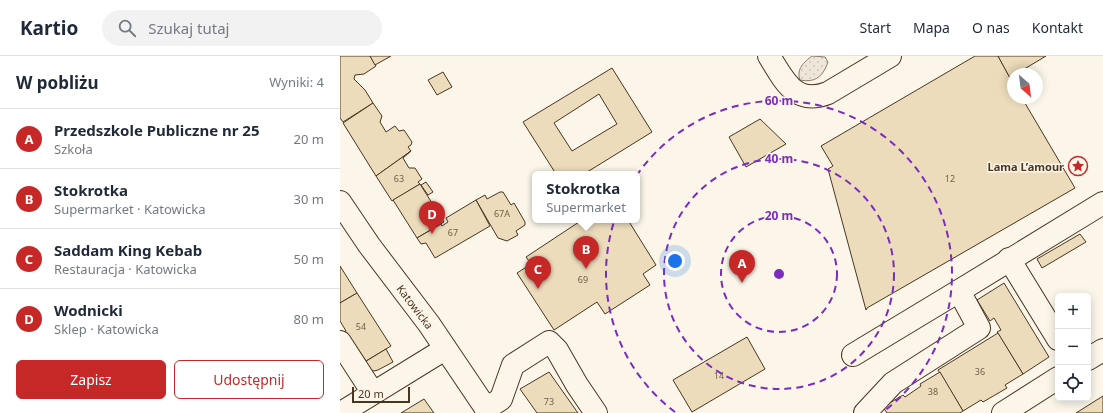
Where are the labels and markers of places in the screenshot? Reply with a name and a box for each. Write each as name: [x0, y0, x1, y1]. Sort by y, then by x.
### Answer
place icon: Lama L’amour: [1067, 155, 1089, 177]
place label: Lama L’amour: [988, 159, 1064, 174]
pin: D: [419, 201, 445, 234]
pin: B: [573, 236, 599, 269]
pin: A: [729, 250, 755, 283]
pin: C: [525, 256, 551, 289]
centre of rings: [772, 267, 786, 281]

